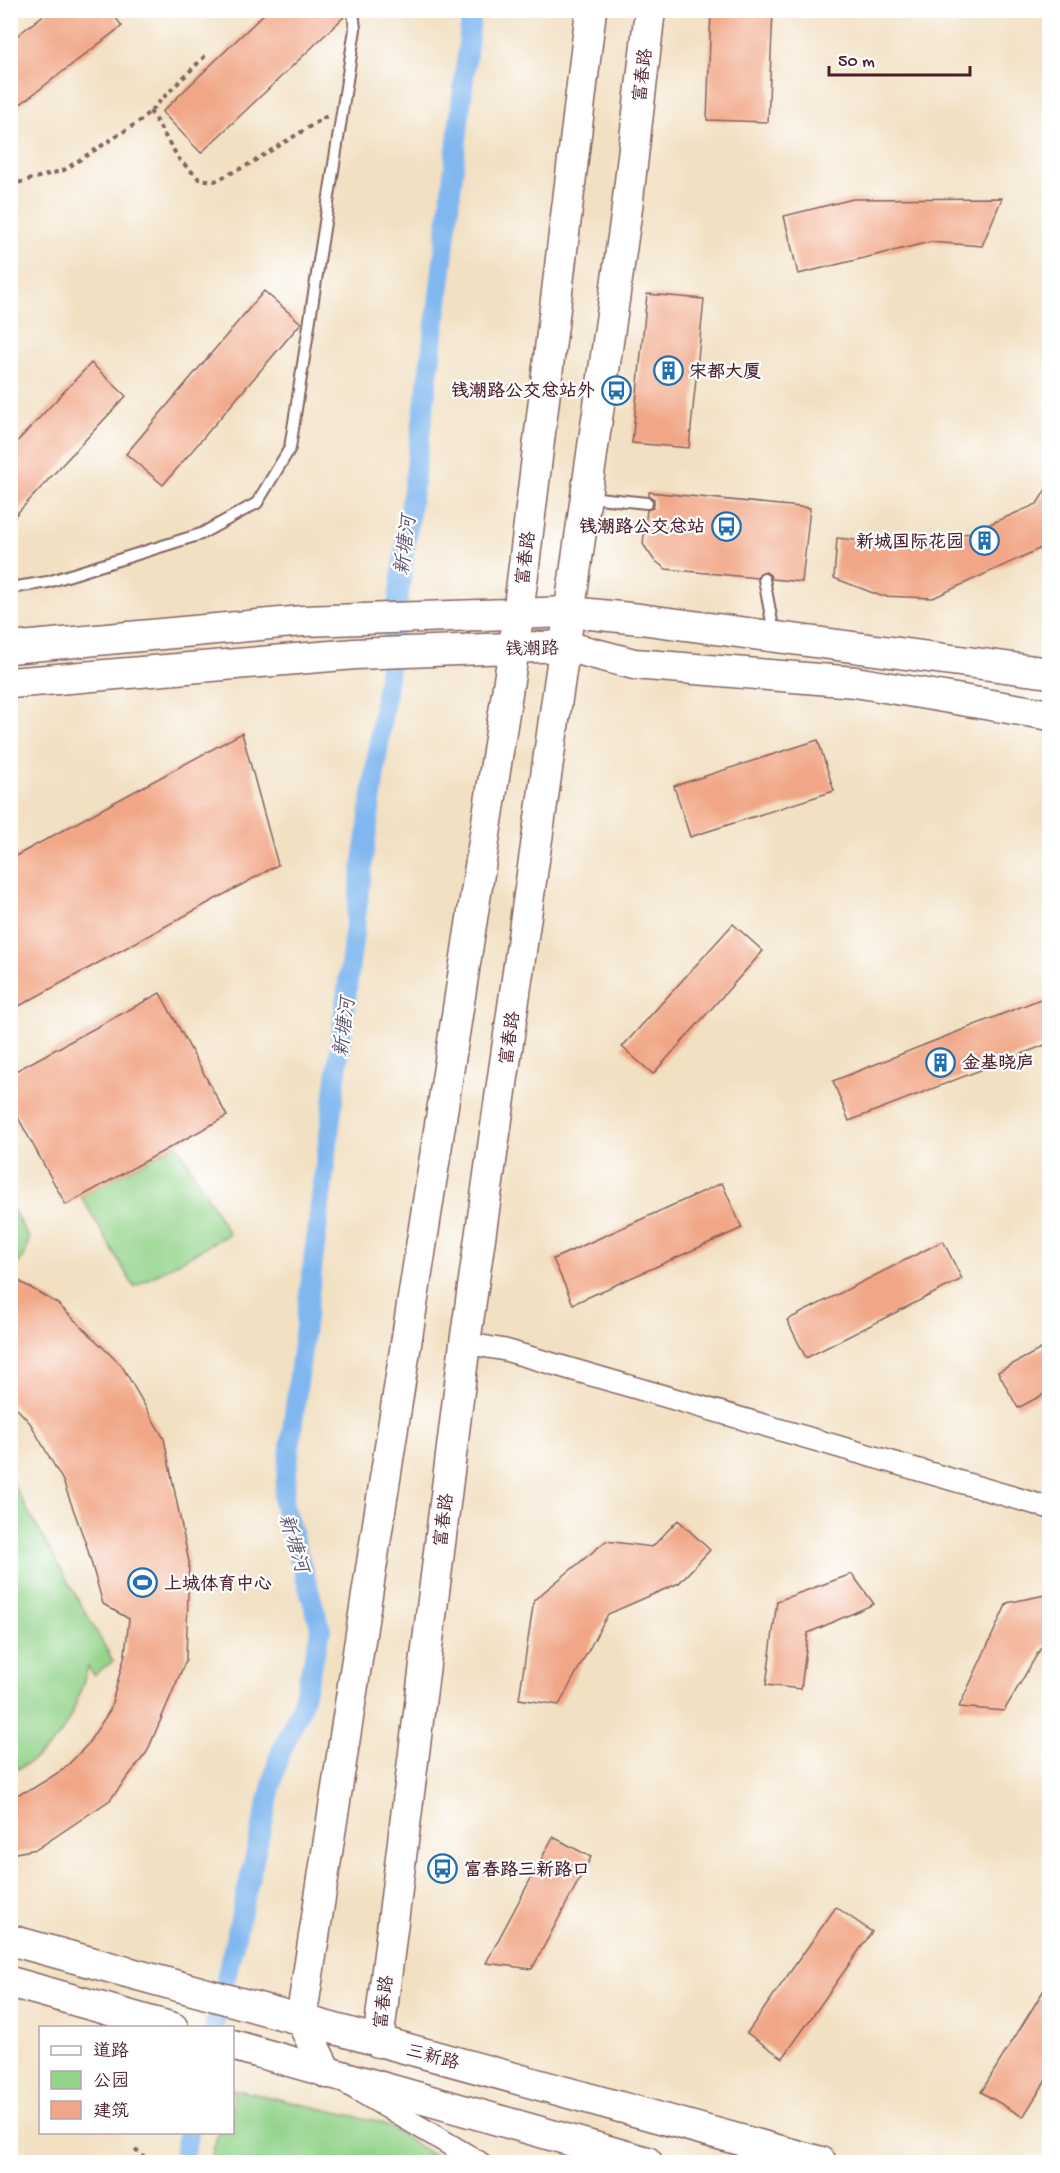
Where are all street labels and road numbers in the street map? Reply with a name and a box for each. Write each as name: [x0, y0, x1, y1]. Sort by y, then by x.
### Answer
street label: 富春路: [630, 47, 658, 103]
street label: 富春路: [513, 530, 541, 586]
street label: 钱潮路: [505, 639, 559, 661]
street label: 富春路: [496, 1010, 526, 1067]
street label: 富春路: [431, 1492, 459, 1548]
street label: 富春路: [371, 1974, 399, 2030]
street label: 三新路: [404, 2040, 461, 2076]

